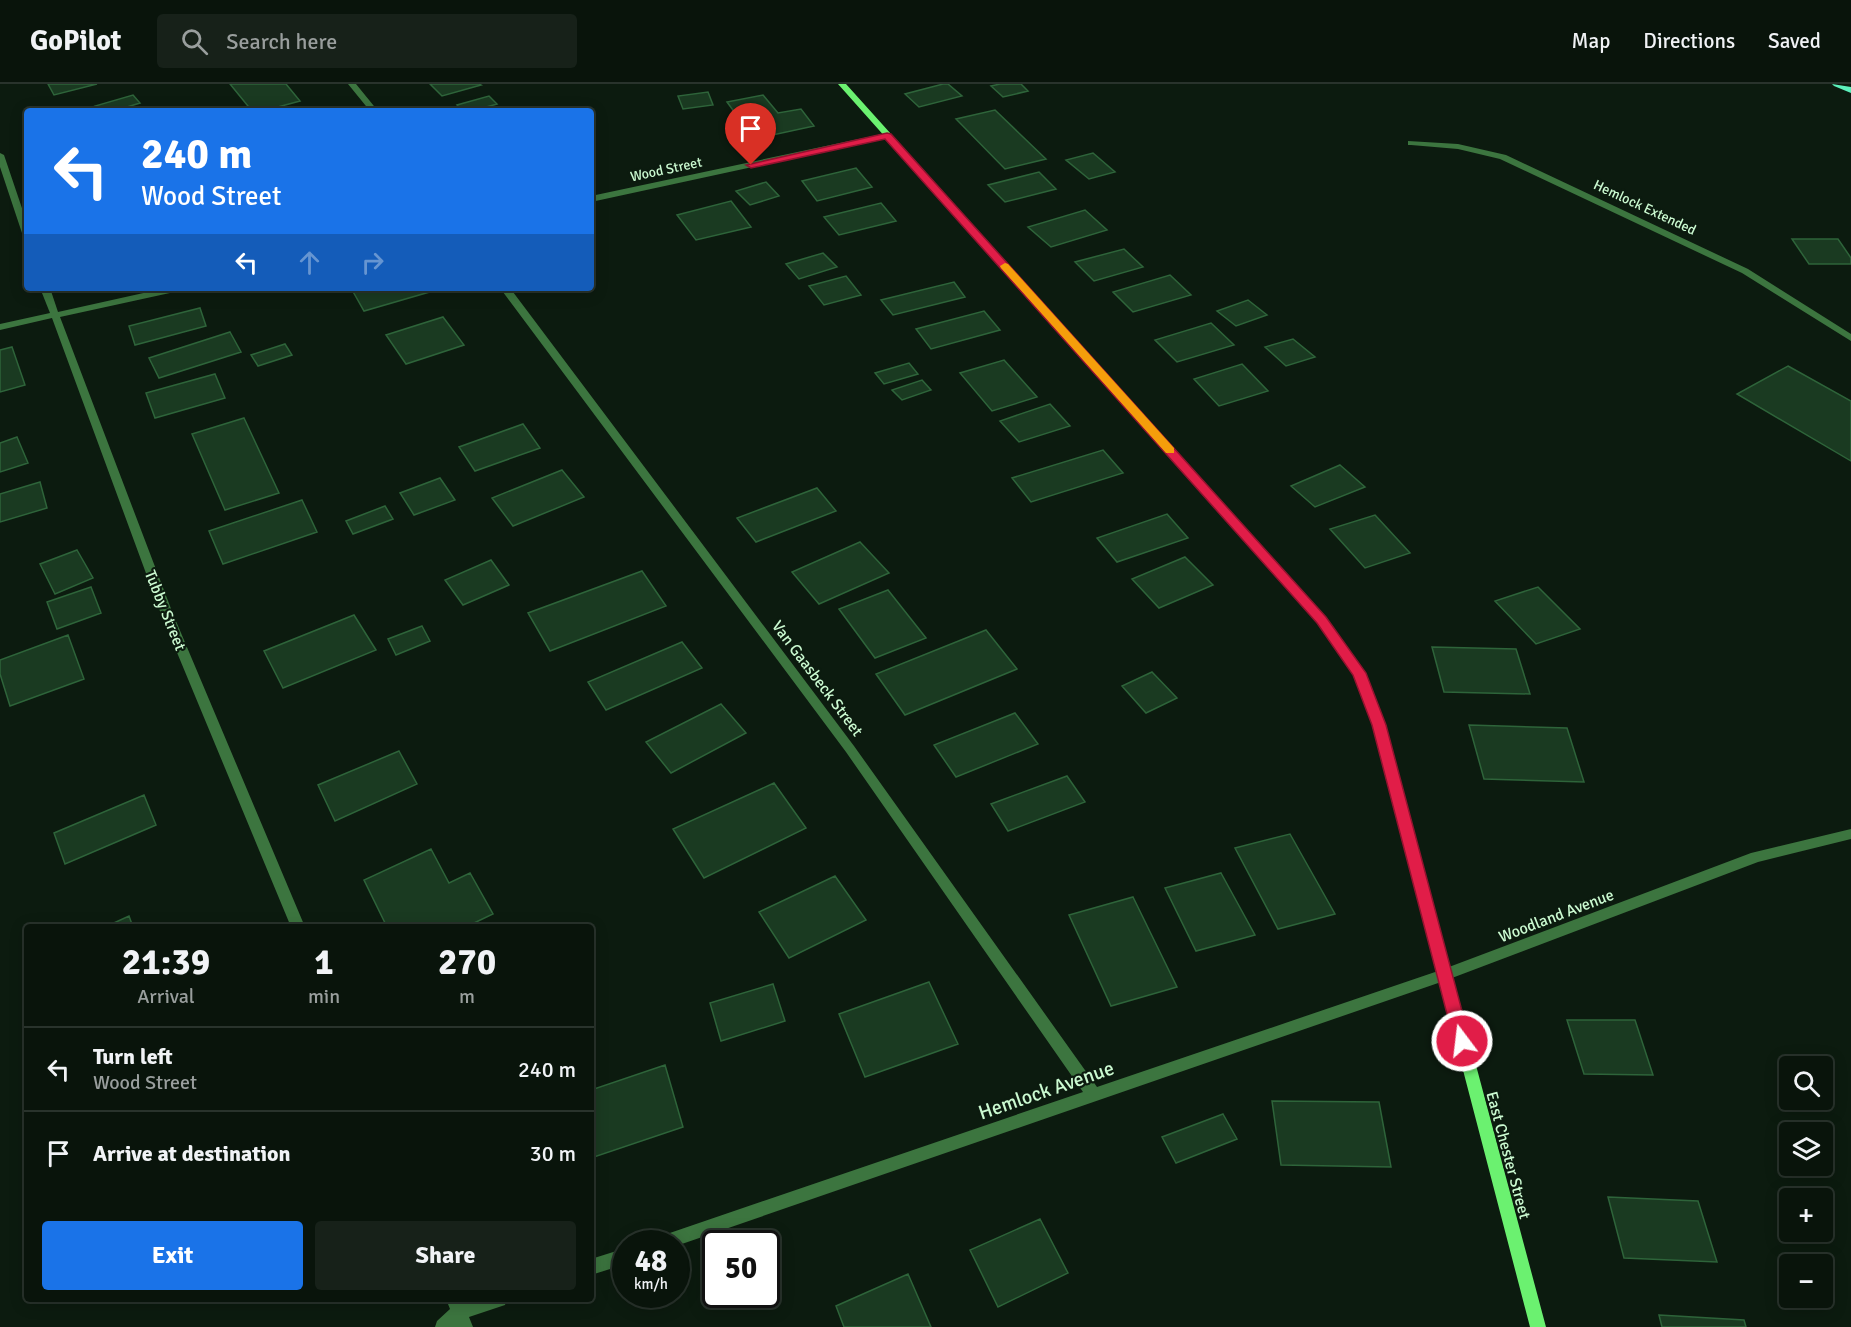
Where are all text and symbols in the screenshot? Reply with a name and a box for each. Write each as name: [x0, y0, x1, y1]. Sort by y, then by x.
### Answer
search box: [157, 14, 577, 68]
text: GoPilot: [30, 24, 121, 58]
icon: search: [178, 25, 211, 58]
text: Search here: [226, 28, 337, 55]
text: Map: [1572, 28, 1610, 54]
text: Directions: [1643, 28, 1735, 54]
text: Saved: [1768, 28, 1821, 54]
pin: [725, 103, 776, 165]
icon: arrive: [734, 112, 767, 145]
text: 240 m: [141, 129, 252, 180]
icon: left: [42, 132, 120, 210]
street label: Wood Street: [629, 154, 704, 185]
street label: Hemlock Extended: [1591, 176, 1699, 239]
text: Wood Street: [141, 180, 282, 213]
icon: left: [230, 246, 263, 279]
icon: ahead: [293, 246, 326, 279]
icon: right: [356, 246, 389, 279]
street label: Tubby Street: [140, 567, 190, 654]
street label: Van Gaasbeck Street: [767, 617, 867, 741]
street label: Woodland Avenue: [1496, 885, 1617, 947]
text: 21:39: [122, 940, 210, 985]
text: 1: [314, 940, 334, 985]
text: 270: [438, 940, 496, 985]
text: Arrival: [137, 984, 195, 1009]
text: min: [308, 984, 340, 1009]
text: m: [459, 984, 475, 1009]
position arrow: [1430, 1009, 1494, 1073]
text: Turn left: [93, 1043, 173, 1070]
icon: left: [42, 1053, 75, 1086]
text: 240 m: [518, 1056, 576, 1083]
street label: Hemlock Avenue: [975, 1056, 1117, 1125]
map controls: [1779, 1056, 1833, 1308]
button: search: [1779, 1056, 1833, 1110]
text: Wood Street: [93, 1070, 197, 1095]
street label: East Chester Street: [1481, 1089, 1535, 1222]
button: layers: [1779, 1122, 1833, 1176]
icon: arrive: [42, 1137, 75, 1170]
text: Arrive at destination: [93, 1140, 290, 1167]
text: 30 m: [530, 1140, 576, 1167]
button: +: [1779, 1188, 1833, 1242]
button: Exit: [42, 1221, 303, 1290]
button: Share: [315, 1221, 576, 1290]
speed limit sign: 50: [702, 1230, 780, 1308]
text: 48: [635, 1243, 667, 1280]
button: −: [1779, 1254, 1833, 1308]
text: km/h: [634, 1275, 668, 1293]

